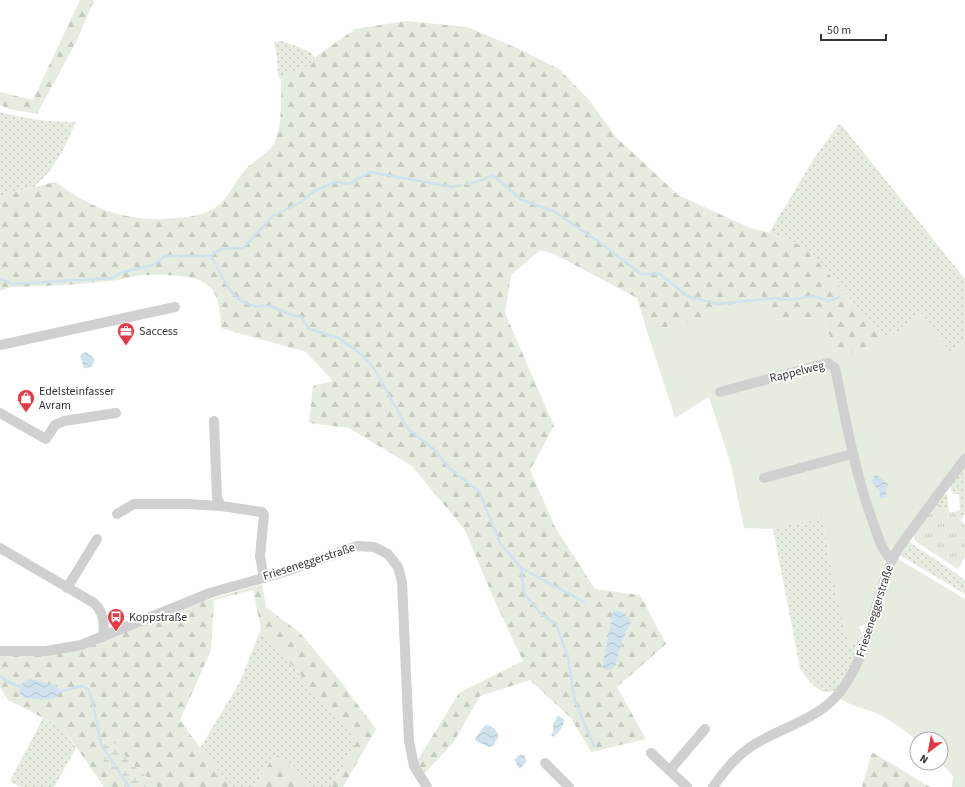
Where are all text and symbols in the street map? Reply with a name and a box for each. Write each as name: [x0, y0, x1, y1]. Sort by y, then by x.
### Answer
scale bar: [821, 16, 886, 42]
text: 50 m: [827, 22, 851, 39]
office icon: Saccess: [116, 321, 136, 346]
place label: Saccess: [139, 323, 178, 340]
street label: Rappelweg: [768, 357, 826, 387]
place label: Edelsteinfasser Avram: [39, 383, 115, 414]
shop icon: Edelsteinfasser Avram: [16, 388, 36, 413]
street label: Frieseneggerstraße: [261, 539, 357, 585]
street label: Frieseneggerstraße: [852, 563, 898, 659]
bus stop icon: Koppstraße: [106, 607, 126, 632]
place label: Koppstraße: [129, 609, 187, 626]
north arrow: [909, 731, 949, 771]
text: N: [917, 751, 931, 767]

